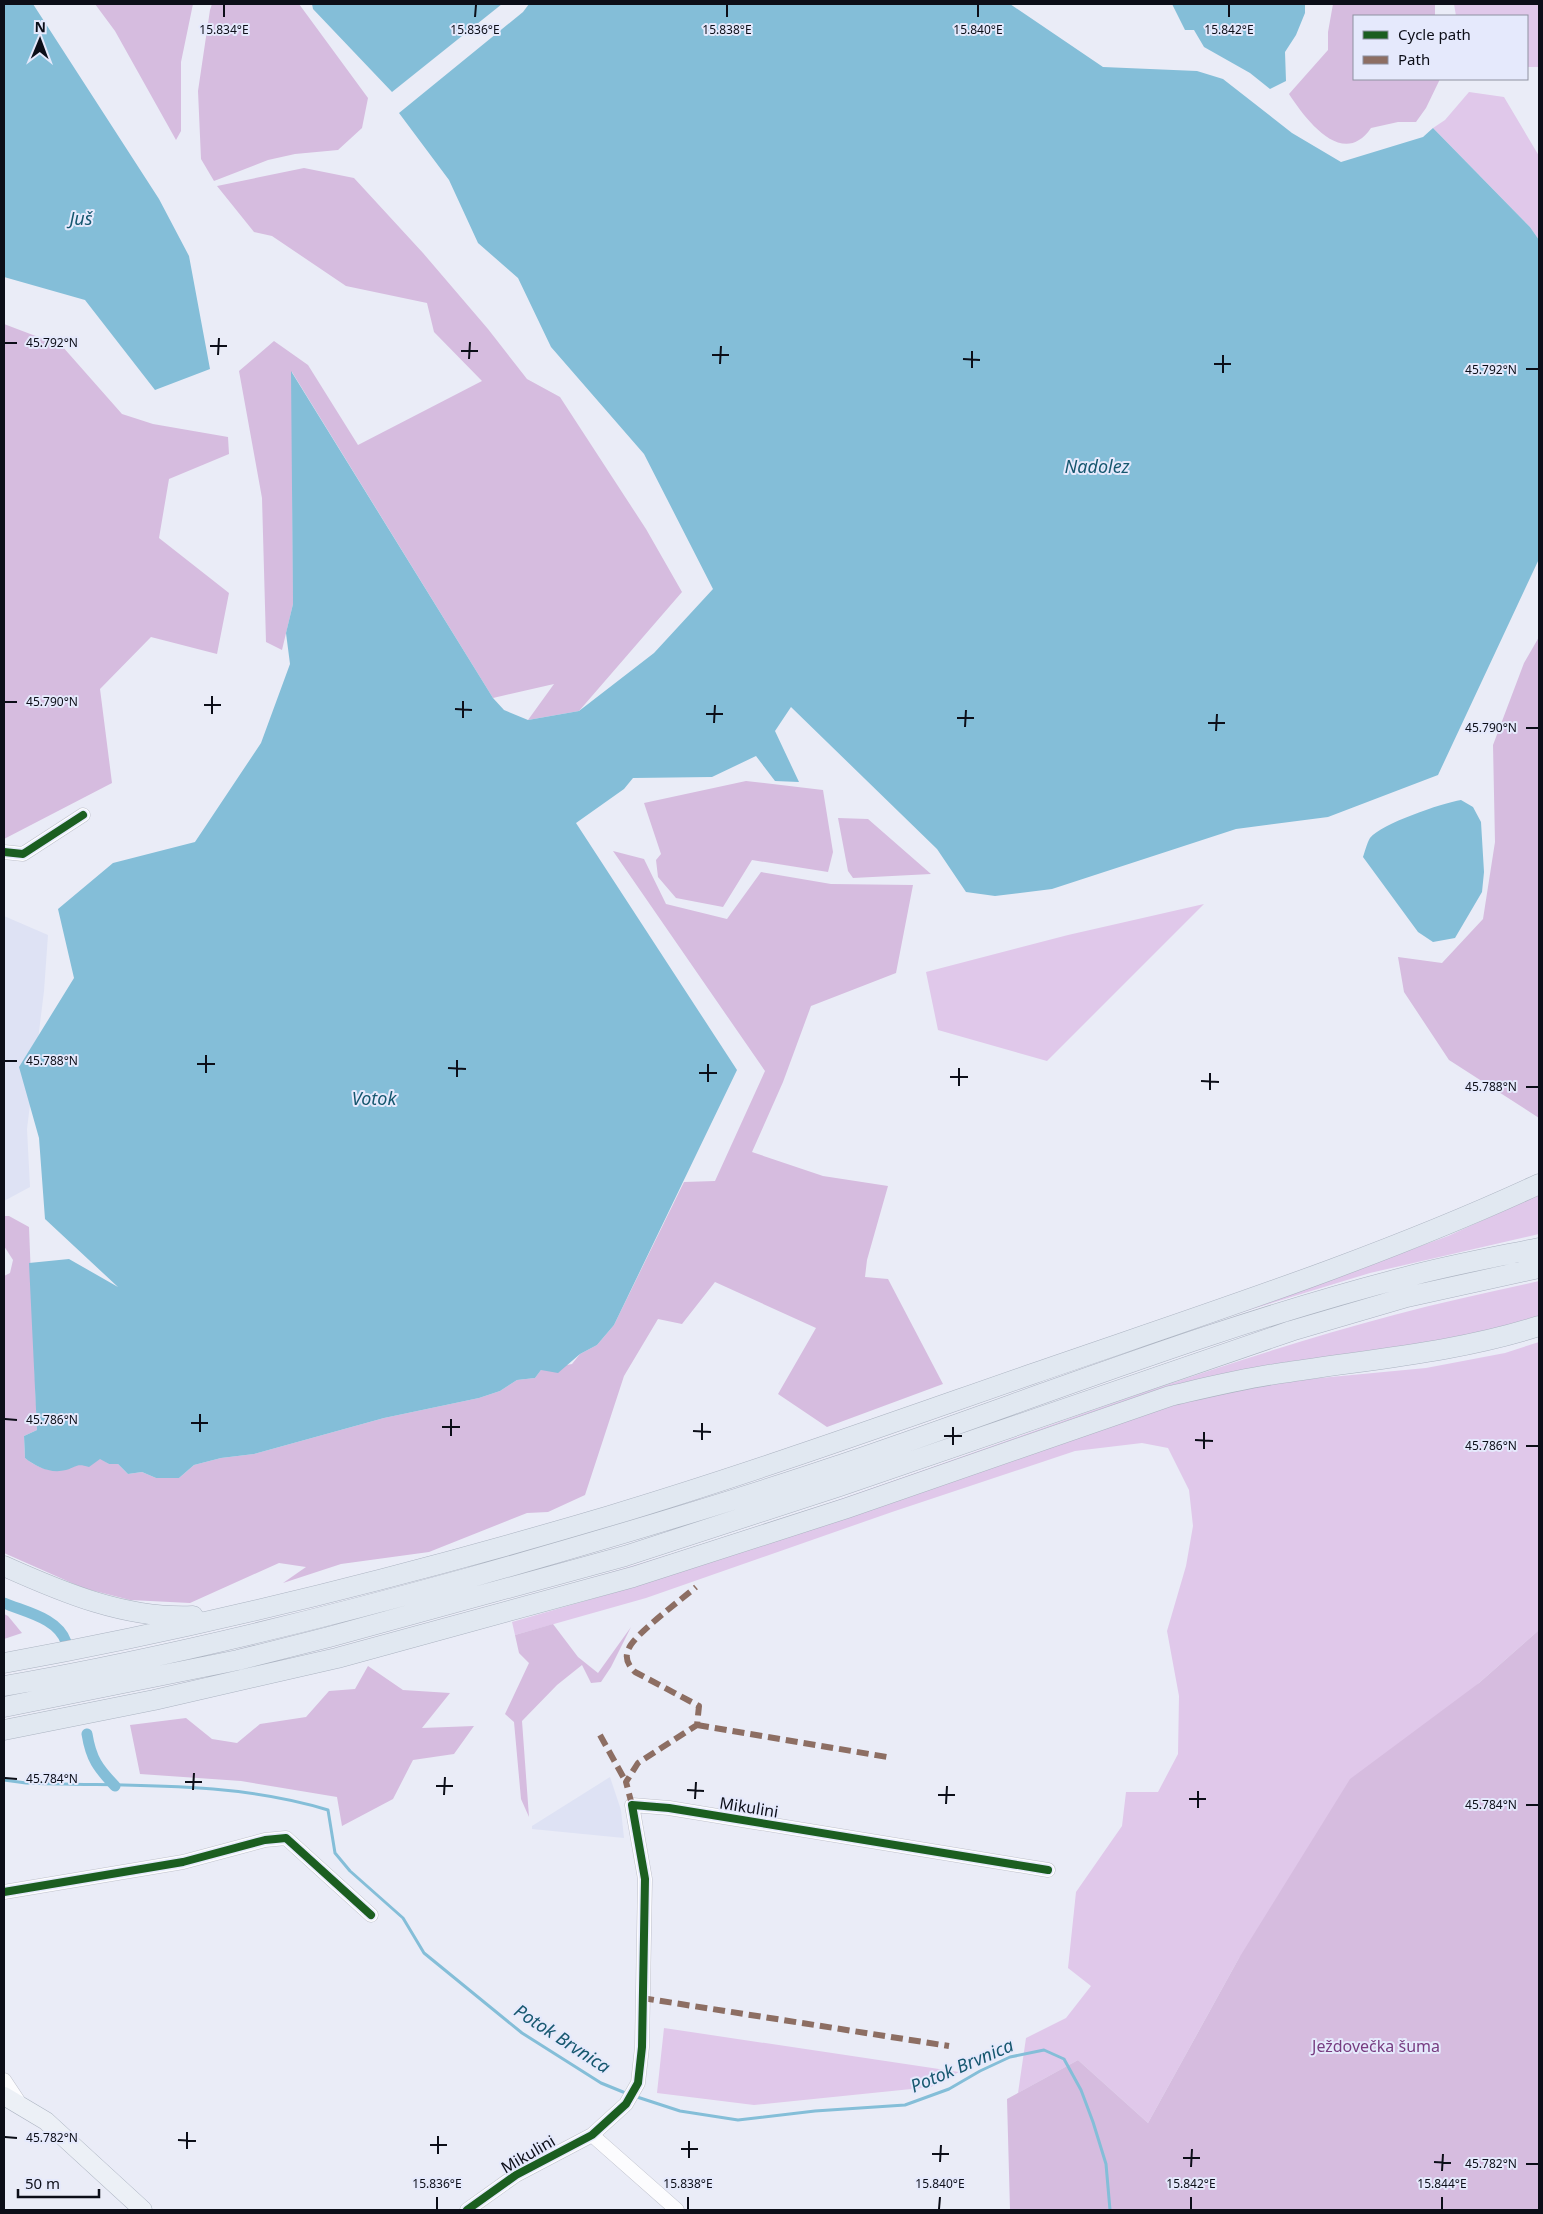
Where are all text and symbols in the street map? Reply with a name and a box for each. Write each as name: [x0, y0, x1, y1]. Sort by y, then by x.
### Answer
north arrow: [15, 15, 65, 65]
legend: [1353, 15, 1528, 80]
text: N: [34, 17, 46, 36]
text: 15.834°E: [199, 21, 249, 38]
text: 15.836°E: [450, 21, 500, 38]
text: 15.838°E: [702, 21, 752, 38]
text: 15.840°E: [953, 21, 1003, 38]
text: 15.842°E: [1204, 21, 1254, 38]
text: Cycle path: [1398, 24, 1471, 44]
text: Path: [1398, 49, 1430, 69]
water label: Juš: [66, 206, 94, 230]
text: 45.792°N: [26, 334, 78, 351]
text: 45.792°N: [1465, 361, 1517, 378]
water label: Nadolez: [1065, 454, 1129, 478]
text: 45.790°N: [26, 693, 78, 710]
text: 45.790°N: [1465, 719, 1517, 736]
text: 45.788°N: [26, 1052, 78, 1069]
text: 45.788°N: [1465, 1078, 1517, 1095]
water label: Votok: [352, 1086, 397, 1110]
text: 45.786°N: [26, 1411, 78, 1428]
text: 45.786°N: [1465, 1437, 1517, 1454]
text: 45.784°N: [26, 1770, 78, 1787]
street label: Mikulini: [718, 1791, 780, 1823]
text: 45.784°N: [1465, 1796, 1517, 1813]
water label: Potok Brvnica: [510, 1998, 615, 2078]
water label: Potok Brvnica: [906, 2033, 1017, 2098]
park label: Ježdovečka šuma: [1310, 2035, 1440, 2057]
text: 45.782°N: [26, 2129, 78, 2146]
street label: Mikulini: [497, 2130, 559, 2178]
text: 45.782°N: [1465, 2155, 1517, 2172]
scale bar: [18, 2166, 99, 2198]
text: 50 m: [25, 2173, 60, 2193]
text: 15.836°E: [412, 2175, 462, 2192]
text: 15.838°E: [663, 2175, 713, 2192]
text: 15.840°E: [915, 2175, 965, 2192]
text: 15.842°E: [1166, 2175, 1216, 2192]
text: 15.844°E: [1417, 2175, 1467, 2192]

